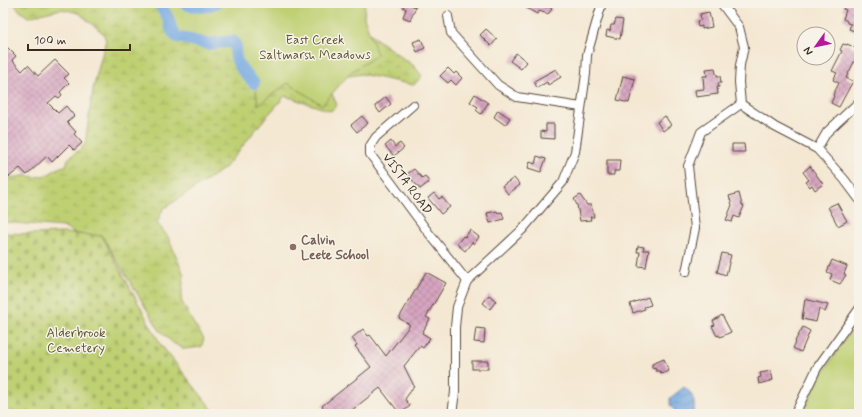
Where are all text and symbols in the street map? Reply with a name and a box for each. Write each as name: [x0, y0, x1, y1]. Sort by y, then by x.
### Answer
scale bar: [28, 26, 130, 52]
north arrow: [796, 26, 836, 66]
park label: East Creek Saltmarsh Meadows: [259, 32, 371, 64]
text: 100 m: [34, 33, 66, 49]
text: N: [801, 44, 816, 58]
street label: VISTA ROAD: [378, 150, 436, 218]
place label: Calvin Leete School: [301, 232, 369, 264]
marker: Calvin Leete School: [288, 242, 298, 252]
park label: Alderbrook Cemetery: [46, 325, 106, 357]

